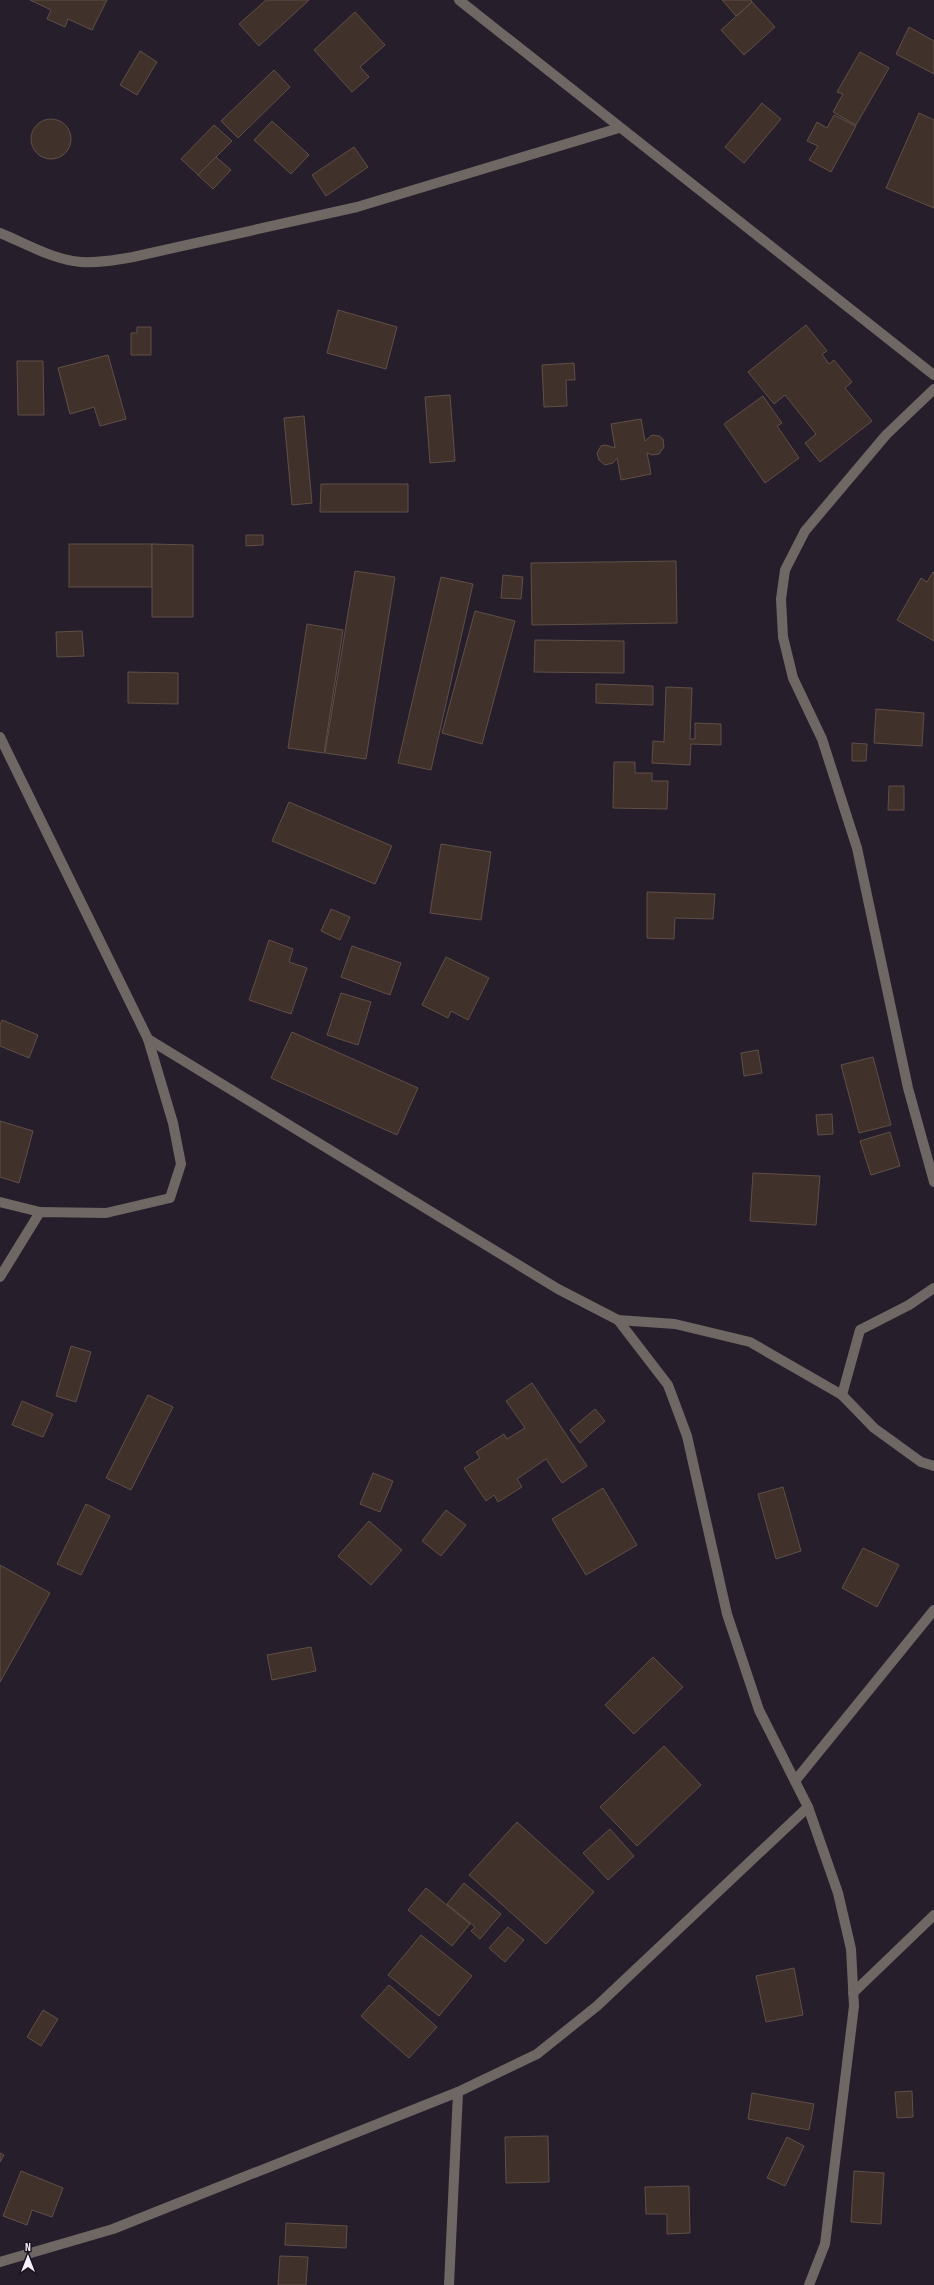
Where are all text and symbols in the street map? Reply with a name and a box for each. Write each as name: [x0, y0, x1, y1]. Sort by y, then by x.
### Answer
north arrow: [8, 2237, 48, 2277]
text: N: [25, 2241, 31, 2254]

